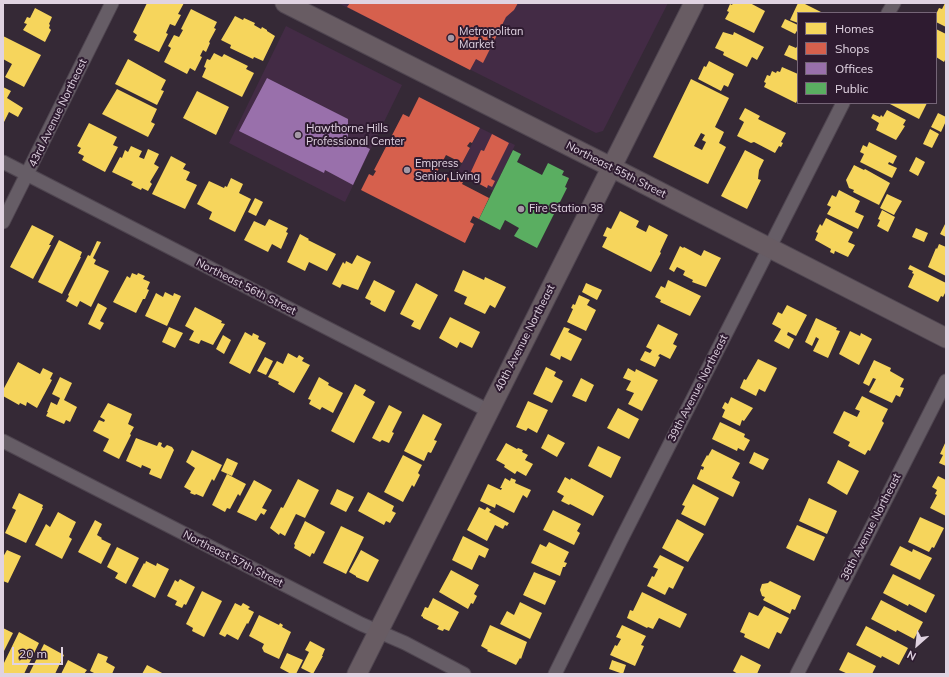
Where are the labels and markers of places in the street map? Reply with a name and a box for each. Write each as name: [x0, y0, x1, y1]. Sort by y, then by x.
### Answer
place label: Metropolitan Market: [459, 25, 523, 51]
marker: Metropolitan Market: [446, 33, 456, 43]
place label: Hawthorne Hills Professional Center: [306, 122, 404, 148]
marker: Hawthorne Hills Professional Center: [293, 130, 303, 140]
place label: Empress Senior Living: [415, 157, 480, 183]
marker: Empress Senior Living: [402, 165, 412, 175]
place label: Fire Station 38: [529, 202, 603, 216]
marker: Fire Station 38: [516, 204, 526, 214]

